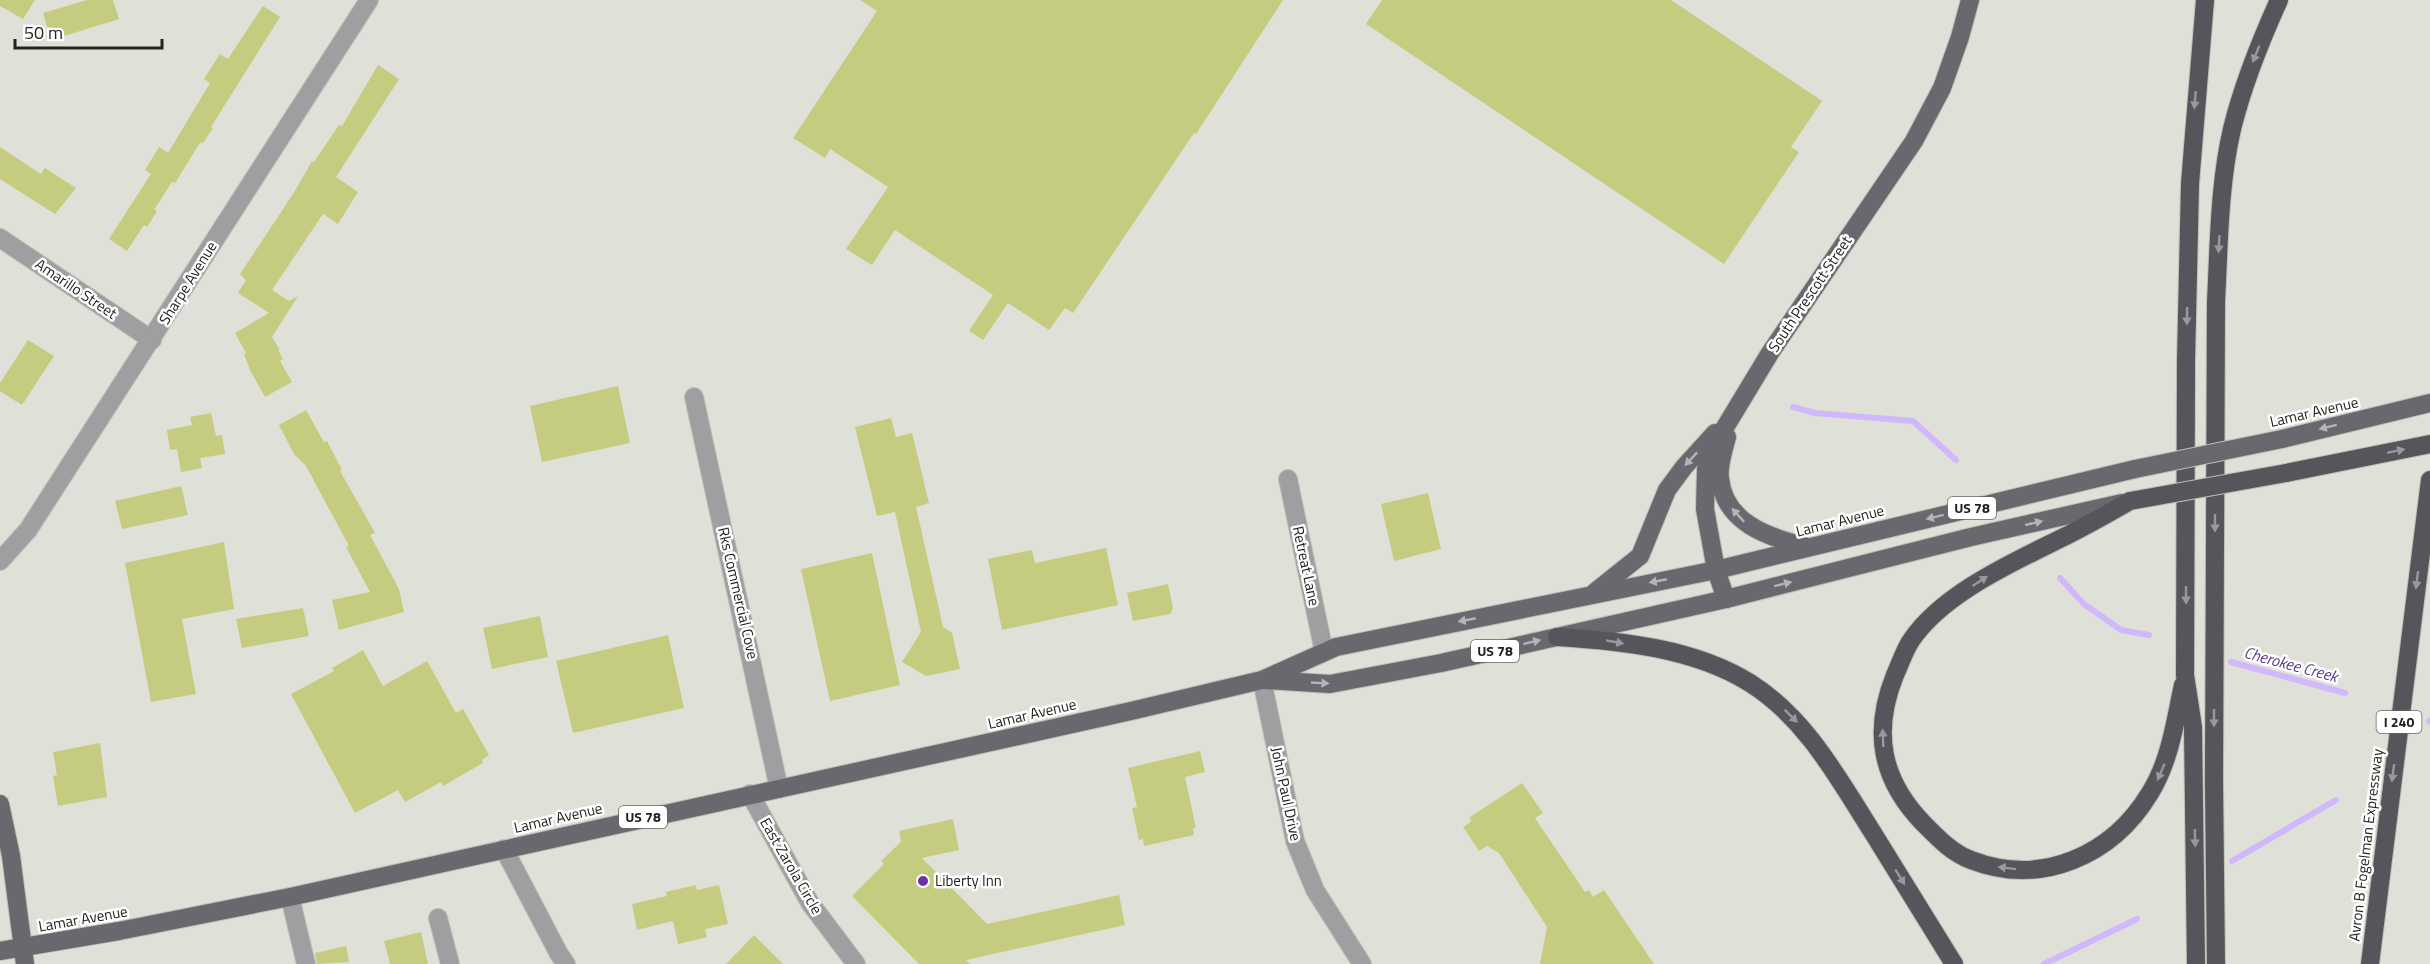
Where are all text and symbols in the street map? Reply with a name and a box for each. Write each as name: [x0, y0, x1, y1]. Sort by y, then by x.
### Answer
scale bar: [15, 12, 162, 50]
text: 50 m: [24, 19, 63, 46]
one-way arrow: [2251, 45, 2260, 63]
one-way arrow: [2190, 91, 2200, 110]
street label: South Prescott Street: [1762, 230, 1858, 356]
one-way arrow: [2214, 235, 2223, 254]
street label: Sharpe Avenue: [153, 237, 222, 329]
street label: Amarillo Street: [31, 253, 122, 325]
one-way arrow: [2182, 306, 2191, 325]
street label: Lamar Avenue: [2267, 390, 2360, 433]
one-way arrow: [2319, 423, 2338, 433]
one-way arrow: [2387, 446, 2406, 455]
one-way arrow: [1684, 452, 1698, 466]
road number: US 78: [1948, 497, 1996, 519]
street label: Lamar Avenue: [1793, 498, 1886, 543]
one-way arrow: [1731, 507, 1745, 522]
one-way arrow: [1926, 512, 1945, 522]
one-way arrow: [2210, 513, 2220, 532]
one-way arrow: [2024, 518, 2043, 527]
street label: Retreat Lane: [1287, 524, 1326, 608]
street label: Rks Commercial Cove: [712, 525, 765, 661]
one-way arrow: [2413, 570, 2422, 589]
one-way arrow: [1972, 575, 1988, 587]
one-way arrow: [1649, 577, 1668, 587]
one-way arrow: [1774, 579, 1792, 589]
one-way arrow: [2181, 585, 2191, 604]
one-way arrow: [1457, 616, 1476, 625]
one-way arrow: [1523, 637, 1541, 647]
one-way arrow: [1606, 638, 1625, 647]
road number: US 78: [1471, 640, 1519, 662]
water label: Cherokee Creek: [2241, 640, 2342, 689]
one-way arrow: [1311, 678, 1330, 688]
street label: Lamar Avenue: [985, 692, 1078, 735]
one-way arrow: [2209, 708, 2219, 727]
one-way arrow: [1783, 709, 1797, 723]
road number: I 240: [2376, 711, 2422, 733]
one-way arrow: [1878, 729, 1888, 748]
street label: John Paul Drive: [1265, 745, 1308, 843]
street label: Avron B Fogelman Expressway: [2342, 747, 2389, 943]
one-way arrow: [2156, 763, 2165, 781]
one-way arrow: [2388, 764, 2398, 783]
street label: Lamar Avenue: [511, 796, 604, 839]
road number: US 78: [619, 806, 667, 828]
street label: East Zarola Circle: [754, 813, 828, 918]
one-way arrow: [2190, 828, 2200, 847]
one-way arrow: [1998, 863, 2017, 873]
place label: Liberty Inn: [935, 869, 1002, 892]
one-way arrow: [1895, 869, 1906, 885]
marker: Liberty Inn: [916, 874, 930, 888]
street label: Lamar Avenue: [37, 899, 129, 938]

